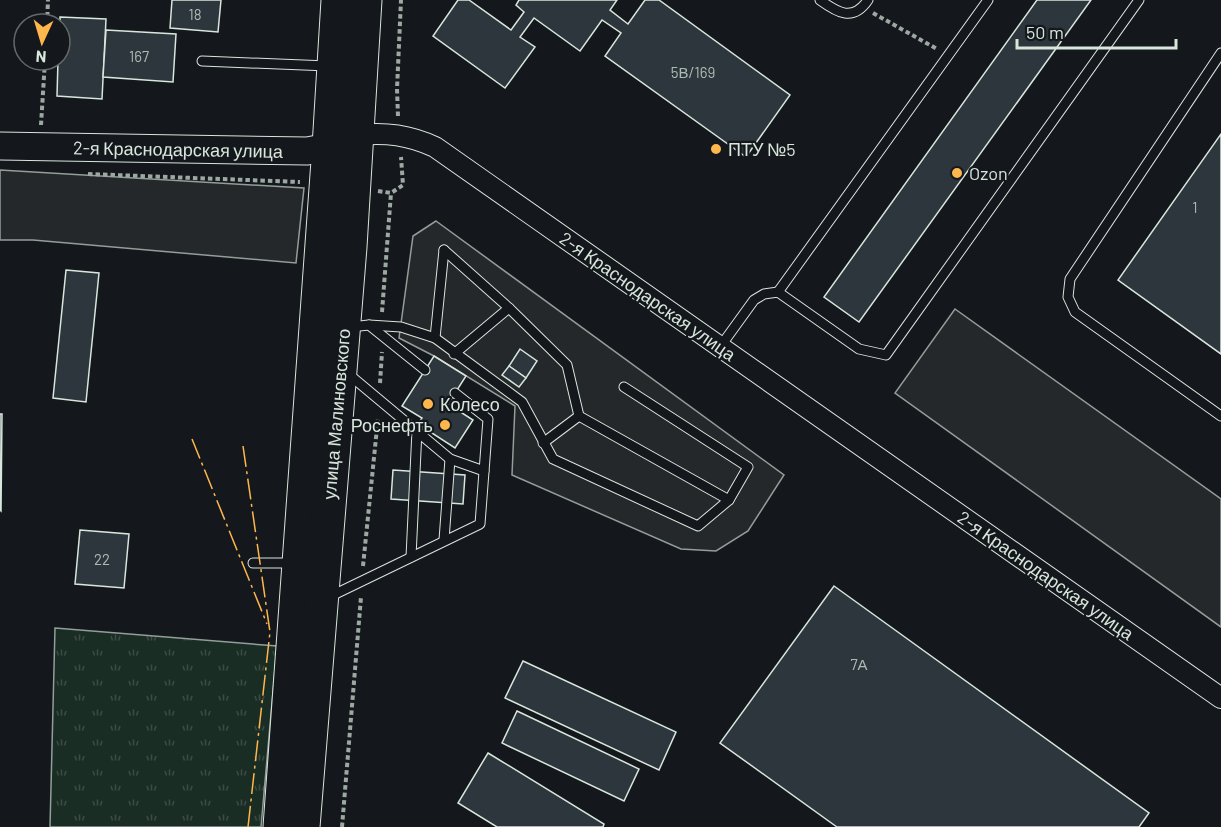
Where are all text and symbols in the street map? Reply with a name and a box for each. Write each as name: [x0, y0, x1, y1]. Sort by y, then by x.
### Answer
house number: 18: [188, 5, 202, 23]
north arrow: [12, 12, 72, 72]
scale bar: [1017, 12, 1176, 50]
text: 50 m: [1026, 21, 1064, 43]
house number: 167: [129, 47, 149, 65]
text: N: [35, 48, 47, 67]
house number: 5В/169: [671, 63, 715, 81]
street label: 2-я Краснодарская улица: [73, 136, 284, 162]
place label: ПТУ №5: [728, 138, 796, 160]
marker: ПТУ №5: [709, 142, 723, 156]
place label: Ozon: [969, 162, 1008, 184]
marker: Ozon: [950, 166, 964, 180]
house number: 1: [1192, 198, 1198, 216]
street label: 2-я Краснодарская улица: [556, 227, 741, 366]
street label: улица Малиновского: [318, 328, 354, 500]
place label: Колесо: [440, 393, 500, 415]
marker: Колесо: [421, 397, 435, 411]
place label: Роснефть: [351, 414, 433, 436]
marker: Роснефть: [438, 418, 452, 432]
street label: 2-я Краснодарская улица: [954, 506, 1139, 645]
house number: 22: [94, 550, 110, 568]
house number: 7А: [850, 655, 868, 673]

